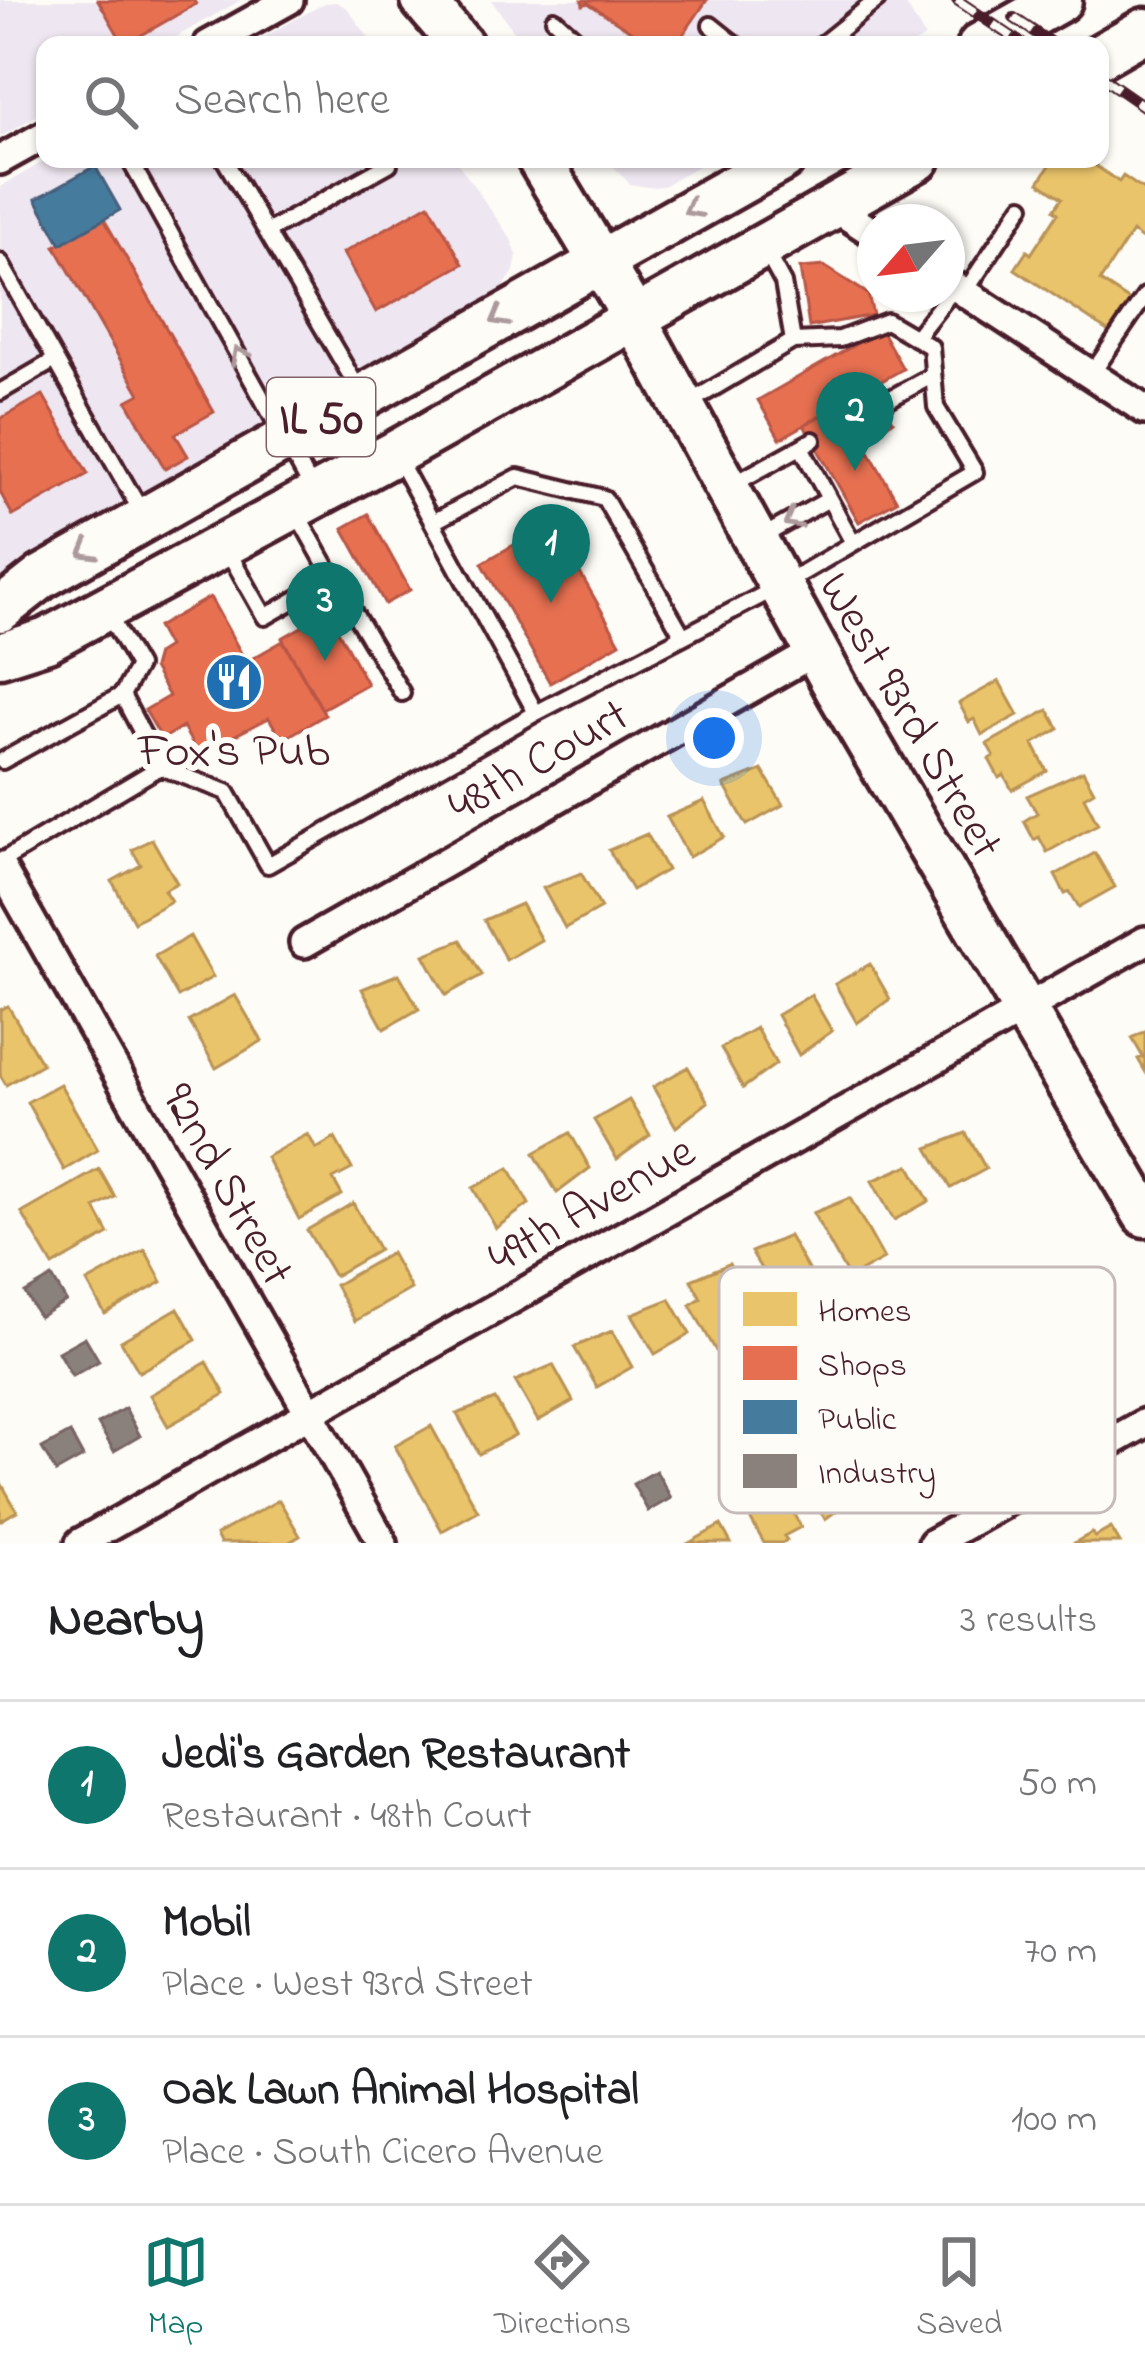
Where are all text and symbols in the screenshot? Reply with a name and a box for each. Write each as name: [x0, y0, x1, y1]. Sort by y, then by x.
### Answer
search box: [36, 36, 1109, 168]
icon: search: [78, 69, 144, 135]
text: Search here: [174, 69, 390, 135]
one-way arrow: [683, 195, 704, 218]
north arrow: [857, 204, 965, 312]
one-way arrow: [491, 303, 512, 326]
one-way arrow: [230, 347, 253, 368]
pin: 2: [816, 372, 894, 471]
road number: IL 50: [267, 378, 375, 456]
pin: 1: [512, 504, 590, 603]
one-way arrow: [783, 505, 805, 528]
one-way arrow: [78, 536, 100, 559]
street label: West 93rd Street: [798, 560, 1019, 873]
pin: 3: [286, 562, 364, 661]
restaurant icon: Fox's Pub: [203, 651, 265, 713]
street label: 48th Court: [436, 682, 643, 842]
your location: [684, 708, 744, 768]
place label: Fox's Pub: [137, 718, 330, 788]
street label: 92nd Street: [141, 1071, 310, 1299]
street label: 49th Avenue: [476, 1119, 709, 1294]
legend: [719, 1267, 1115, 1513]
text: Homes: [818, 1289, 912, 1337]
text: Shops: [818, 1343, 907, 1391]
text: Public: [818, 1397, 897, 1445]
text: Industry: [818, 1451, 936, 1499]
text: Nearby: [48, 1584, 204, 1659]
text: 3 results: [960, 1593, 1097, 1650]
text: Jedi's Garden Restaurant: [162, 1723, 630, 1789]
text: 1: [81, 1756, 93, 1813]
text: 50 m: [1018, 1756, 1097, 1813]
text: Restaurant · 48th Court: [162, 1789, 532, 1846]
text: Mobil: [162, 1891, 251, 1957]
text: 2: [77, 1924, 97, 1981]
text: 70 m: [1024, 1924, 1097, 1981]
text: Place · West 93rd Street: [162, 1957, 533, 2014]
text: Oak Lawn Animal Hospital: [162, 2059, 639, 2125]
text: 3: [79, 2092, 95, 2149]
text: 100 m: [1011, 2092, 1097, 2149]
text: Place · South Cicero Avenue: [162, 2125, 603, 2182]
tab: Map: [143, 2229, 209, 2349]
tab: Directions: [494, 2229, 631, 2349]
tab: Saved: [916, 2229, 1002, 2349]

